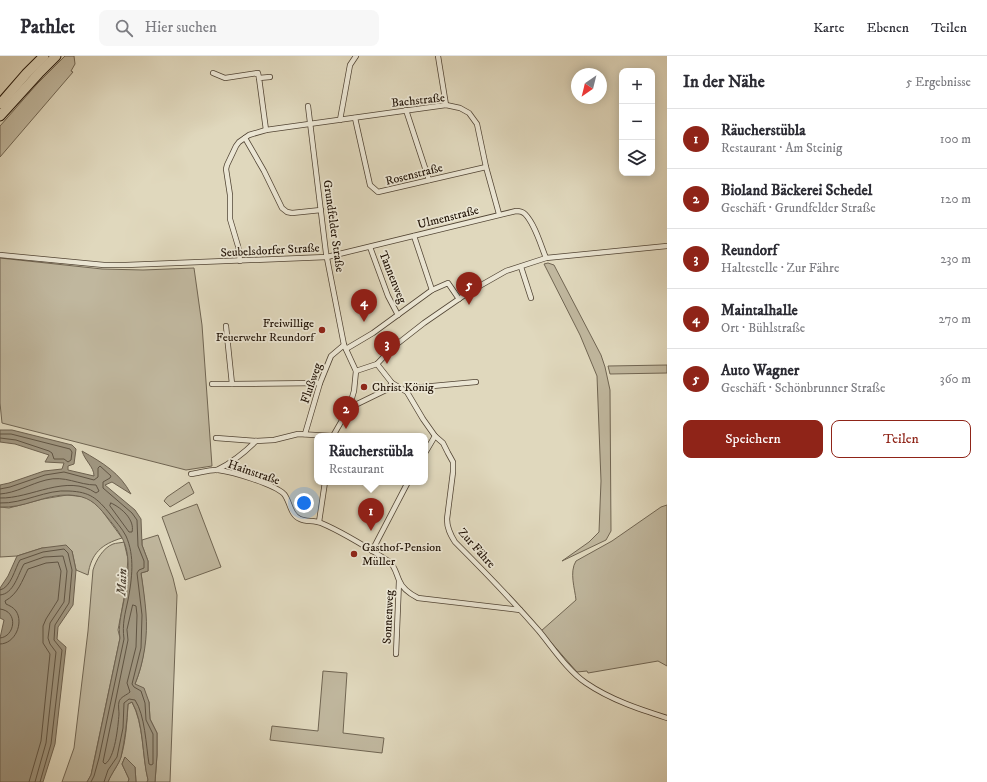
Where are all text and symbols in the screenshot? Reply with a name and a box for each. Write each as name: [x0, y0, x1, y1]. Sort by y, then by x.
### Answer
search box: [99, 10, 379, 46]
text: Pathlet: [20, 16, 75, 39]
icon: search: [113, 17, 135, 39]
text: Hier suchen: [145, 18, 217, 37]
text: Karte: [813, 19, 844, 37]
text: Ebenen: [866, 19, 909, 37]
text: Teilen: [931, 19, 967, 37]
north arrow: [571, 68, 607, 104]
map controls: [619, 68, 655, 176]
button: +: [619, 68, 655, 104]
text: In der Nähe: [683, 71, 765, 93]
text: 5 Ergebnisse: [906, 74, 971, 90]
street label: Bachstraße: [391, 90, 446, 111]
button: −: [619, 104, 655, 140]
text: Räucherstübla: [721, 121, 806, 140]
text: 1: [694, 131, 698, 147]
text: 100 m: [940, 131, 971, 147]
button: layers: [619, 140, 655, 176]
text: Restaurant · Am Steinig: [721, 140, 842, 156]
street label: Rosenstraße: [384, 160, 444, 189]
street label: Grundfelder Straße: [320, 179, 347, 273]
text: Bioland Bäckerei Schedel: [721, 181, 872, 200]
text: 2: [693, 191, 699, 207]
text: 120 m: [940, 191, 971, 207]
text: Geschäft · Grundfelder Straße: [721, 200, 876, 216]
street label: Ulmenstraße: [416, 203, 480, 232]
street label: Seubelsdorfer Straße: [220, 240, 320, 261]
text: Reundorf: [721, 241, 777, 260]
street label: Tannenweg: [375, 249, 410, 306]
text: 3: [694, 251, 698, 267]
text: 230 m: [940, 251, 971, 267]
text: Haltestelle · Zur Fähre: [721, 260, 839, 276]
pin: 5: [456, 272, 482, 305]
pin: 4: [351, 289, 377, 322]
text: Maintalhalle: [721, 301, 798, 320]
text: 4: [692, 311, 700, 327]
text: 270 m: [939, 311, 971, 327]
place label: Freiwillige Feuerwehr Reundorf: [216, 316, 316, 345]
text: Ort · Bühlstraße: [721, 320, 805, 336]
marker: Freiwillige Feuerwehr Reundorf: [317, 325, 327, 335]
pin: 3: [374, 331, 400, 364]
street label: Flußweg: [298, 361, 325, 406]
text: Auto Wagner: [721, 361, 799, 380]
text: 5: [693, 371, 699, 387]
text: 360 m: [940, 371, 971, 387]
place label: Christ König: [372, 380, 434, 395]
text: Geschäft · Schönbrunner Straße: [721, 380, 885, 396]
marker: Christ König: [359, 382, 369, 392]
pin: 2: [333, 396, 359, 429]
button: Speichern: [683, 420, 823, 458]
button: Teilen: [831, 420, 971, 458]
popup: [314, 433, 428, 485]
text: Räucherstübla: [329, 442, 413, 461]
street label: Hainstraße: [226, 457, 282, 488]
text: Restaurant: [329, 461, 384, 477]
your location: [294, 493, 314, 513]
pin: 1: [358, 498, 384, 531]
street label: Zur Fähre: [455, 525, 498, 571]
place label: Gasthof-Pension Müller: [362, 540, 442, 569]
marker: Gasthof-Pension Müller: [349, 549, 359, 559]
water label: Main: [113, 568, 131, 597]
street label: Sonnenweg: [380, 589, 397, 645]

